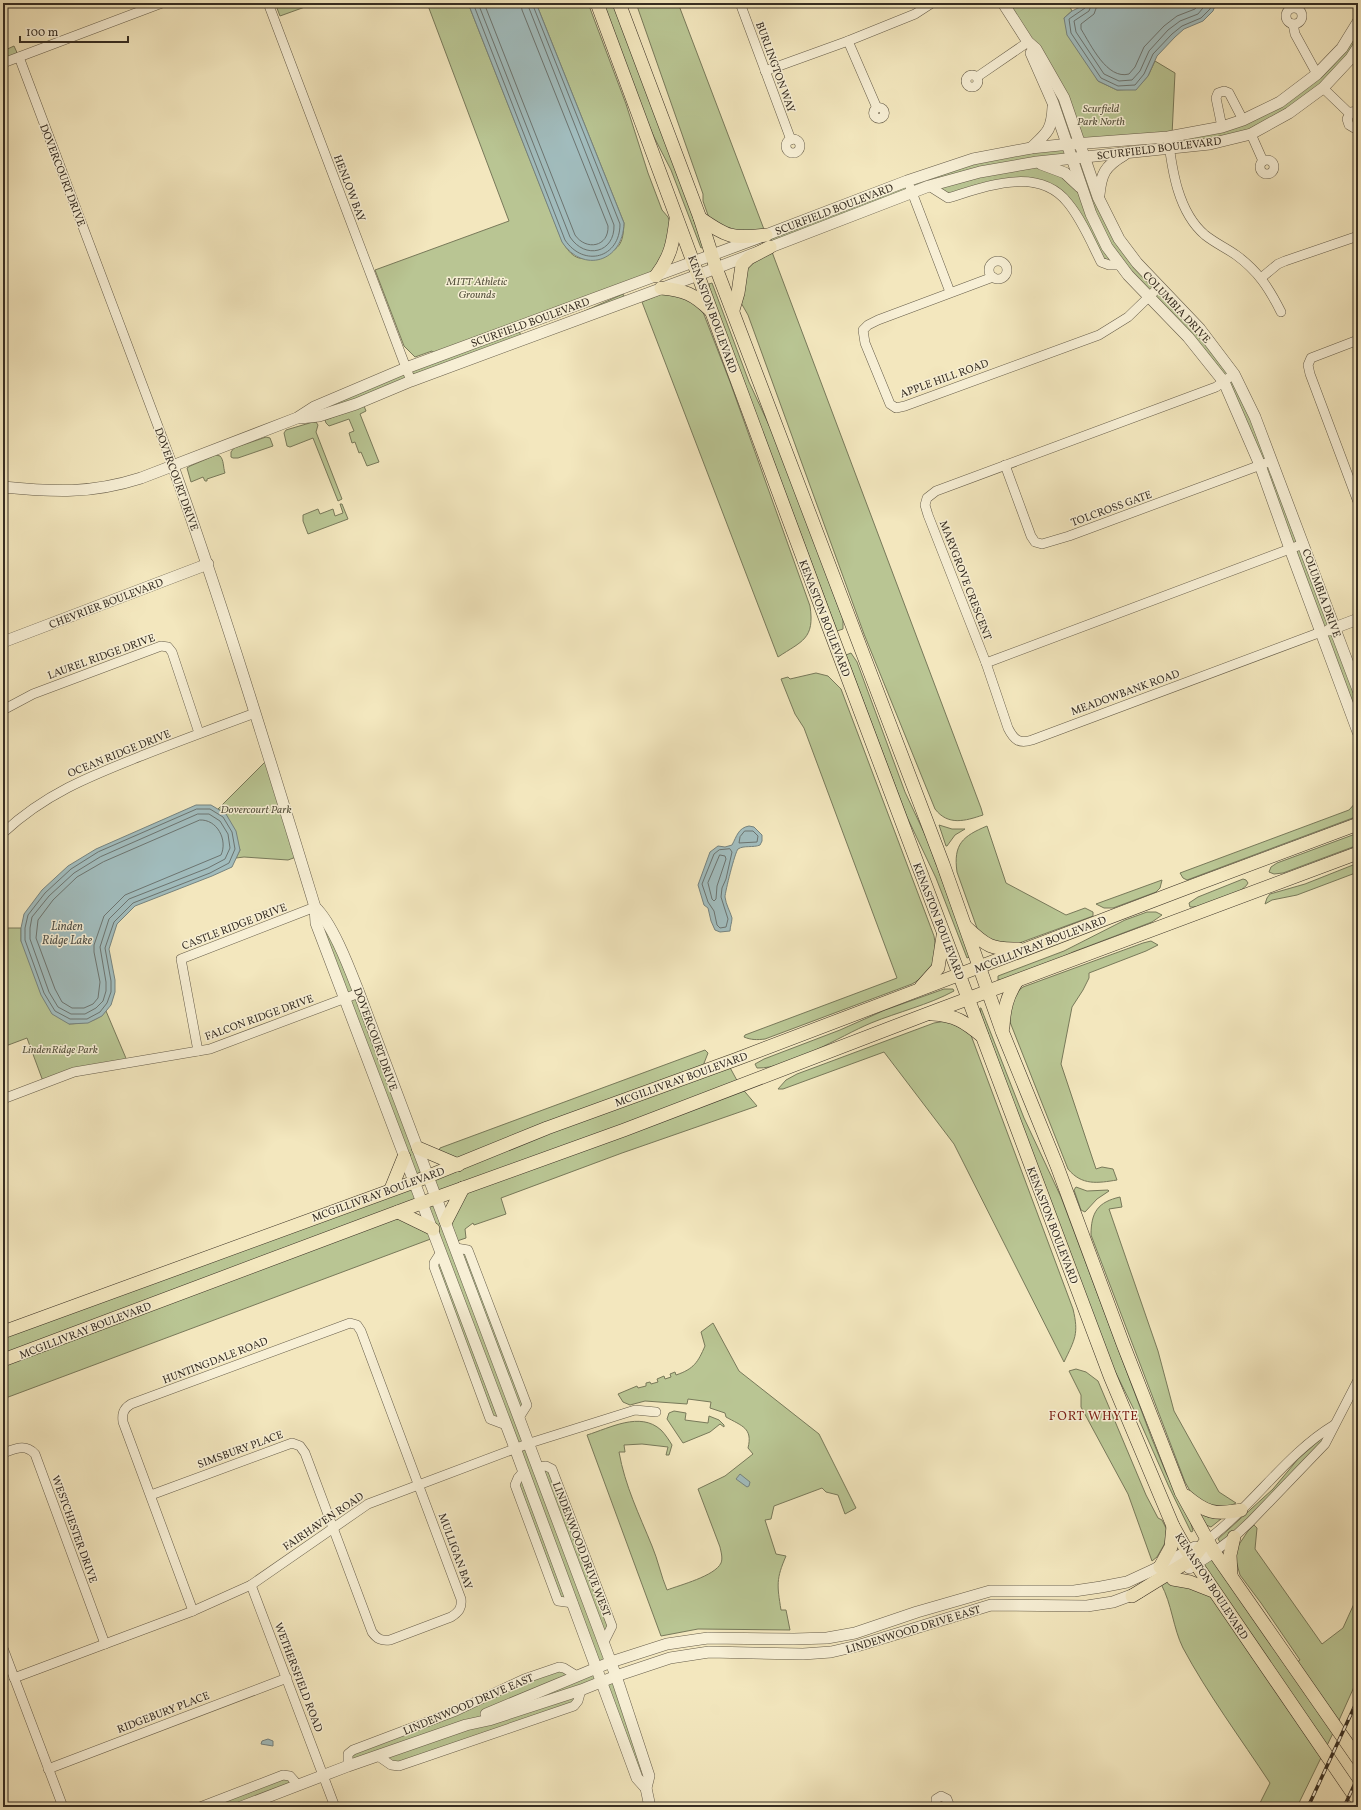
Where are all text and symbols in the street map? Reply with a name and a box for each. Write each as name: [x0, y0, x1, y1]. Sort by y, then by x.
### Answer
scale bar: [20, 18, 128, 44]
street label: BURLINGTON WAY: [751, 20, 798, 115]
text: 100 m: [26, 25, 59, 41]
park label: Scurfield Park North: [1077, 102, 1126, 130]
street label: DOVERCOURT DRIVE: [35, 122, 88, 229]
street label: SCURFIELD BOULEVARD: [1096, 134, 1222, 165]
street label: HENLOW BAY: [329, 153, 368, 224]
street label: SCURFIELD BOULEVARD: [773, 181, 896, 240]
street label: KENASTON BOULEVARD: [683, 254, 740, 376]
street label: COLUMBIA DRIVE: [1139, 269, 1213, 347]
park label: MITT Athletic Grounds: [446, 275, 507, 303]
street label: SCURFIELD BOULEVARD: [469, 295, 592, 352]
street label: APPLE HILL ROAD: [898, 356, 991, 402]
street label: DOVERCOURT DRIVE: [150, 426, 201, 533]
street label: TOLCROSS GATE: [1069, 488, 1154, 531]
street label: MARYGROVE CRESCENT: [935, 519, 995, 643]
street label: COLUMBIA DRIVE: [1298, 547, 1344, 640]
street label: KENASTON BOULEVARD: [794, 558, 853, 679]
street label: CHEVRIER BOULEVARD: [47, 576, 166, 633]
street label: LAUREL RIDGE DRIVE: [46, 631, 158, 684]
street label: MEADOWBANK ROAD: [1069, 667, 1182, 720]
street label: OCEAN RIDGE DRIVE: [66, 727, 174, 782]
park label: Dovercourt Park: [221, 803, 291, 818]
street label: KENASTON BOULEVARD: [908, 861, 967, 982]
street label: CASTLE RIDGE DRIVE: [180, 900, 290, 954]
street label: MCGILLIVRAY BOULEVARD: [972, 913, 1109, 978]
water label: Linden Ridge Lake: [42, 919, 93, 949]
street label: DOVERCOURT DRIVE: [349, 986, 400, 1093]
street label: FALCON RIDGE DRIVE: [203, 992, 316, 1045]
park label: LindenRidge Park: [22, 1043, 98, 1058]
street label: MCGILLIVRAY BOULEVARD: [613, 1049, 750, 1111]
street label: MCGILLIVRAY BOULEVARD: [310, 1164, 447, 1226]
street label: KENASTON BOULEVARD: [1022, 1165, 1081, 1286]
street label: MCGILLIVRAY BOULEVARD: [17, 1299, 154, 1364]
street label: HUNTINGDALE ROAD: [161, 1334, 270, 1388]
district label: FORT WHYTE: [1049, 1408, 1139, 1426]
street label: SIMSBURY PLACE: [196, 1428, 286, 1473]
street label: WESTCHESTER DRIVE: [47, 1474, 100, 1586]
street label: LINDENWOOD DRIVE WEST: [548, 1480, 613, 1620]
street label: FAIRHAVEN ROAD: [280, 1490, 367, 1555]
street label: MULLIGAN BAY: [434, 1511, 475, 1592]
street label: KENASTON BOULEVARD: [1171, 1531, 1251, 1643]
street label: LINDENWOOD DRIVE EAST: [844, 1603, 983, 1658]
street label: WETHERSFIELD ROAD: [270, 1621, 325, 1734]
street label: LINDENWOOD DRIVE EAST: [401, 1671, 537, 1740]
street label: RIDGEBURY PLACE: [115, 1689, 212, 1738]

